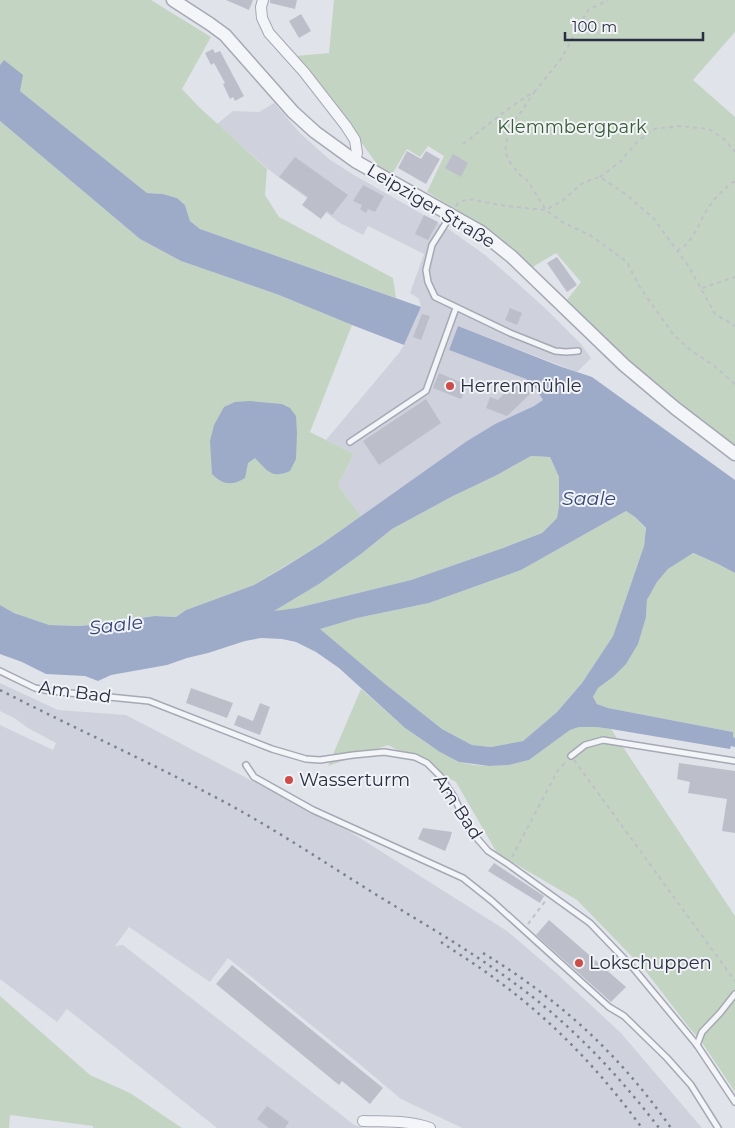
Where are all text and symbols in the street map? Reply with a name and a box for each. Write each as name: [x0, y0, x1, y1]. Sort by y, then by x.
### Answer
scale bar: [565, 10, 702, 42]
text: 100 m: [572, 17, 617, 36]
park label: Klemmbergpark: [497, 116, 647, 138]
street label: Leipziger Straße: [363, 159, 499, 253]
place label: Herrenmühle: [460, 375, 582, 397]
marker: Herrenmühle: [444, 380, 456, 392]
water label: Saale: [562, 487, 616, 510]
water label: Saale: [88, 610, 144, 640]
street label: Am Bad: [37, 676, 113, 708]
place label: Wasserturm: [299, 769, 410, 791]
street label: Am Bad: [429, 770, 487, 844]
marker: Wasserturm: [283, 774, 295, 786]
place label: Lokschuppen: [589, 952, 712, 974]
marker: Lokschuppen: [573, 957, 585, 969]

